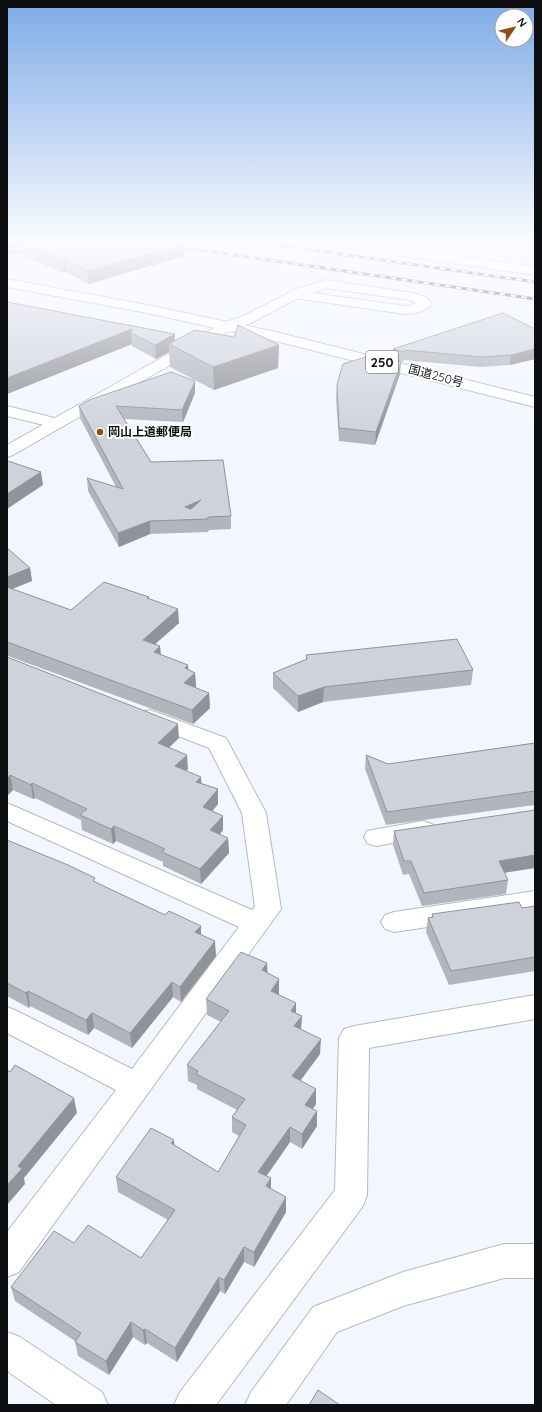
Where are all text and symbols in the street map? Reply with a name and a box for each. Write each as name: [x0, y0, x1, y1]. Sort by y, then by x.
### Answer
north arrow: [494, 8, 534, 48]
text: N: [514, 15, 530, 30]
road number: 250: [366, 351, 398, 373]
street label: 国道250号: [407, 361, 465, 390]
place label: 岡山上道郵便局: [108, 424, 192, 439]
marker: 岡山上道郵便局: [95, 427, 105, 437]

